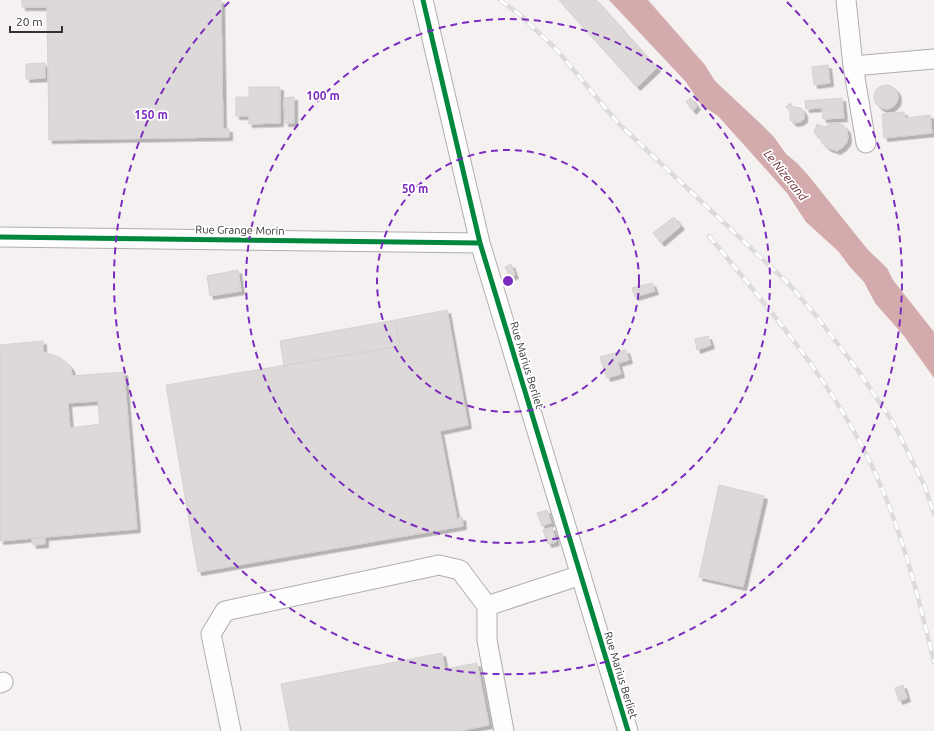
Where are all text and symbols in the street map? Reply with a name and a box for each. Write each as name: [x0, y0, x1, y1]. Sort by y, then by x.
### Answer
scale bar: [10, 8, 62, 34]
text: 20 m: [16, 15, 43, 28]
text: 100 m: [306, 89, 340, 102]
text: 150 m: [134, 108, 168, 121]
water label: Le Nizerand: [762, 147, 811, 203]
text: 50 m: [402, 182, 428, 195]
street label: Rue Grange Morin: [195, 223, 285, 237]
centre of rings: [501, 274, 515, 288]
street label: Rue Marius Berliet: [508, 320, 546, 411]
street label: Rue Marius Berliet: [602, 630, 640, 721]

